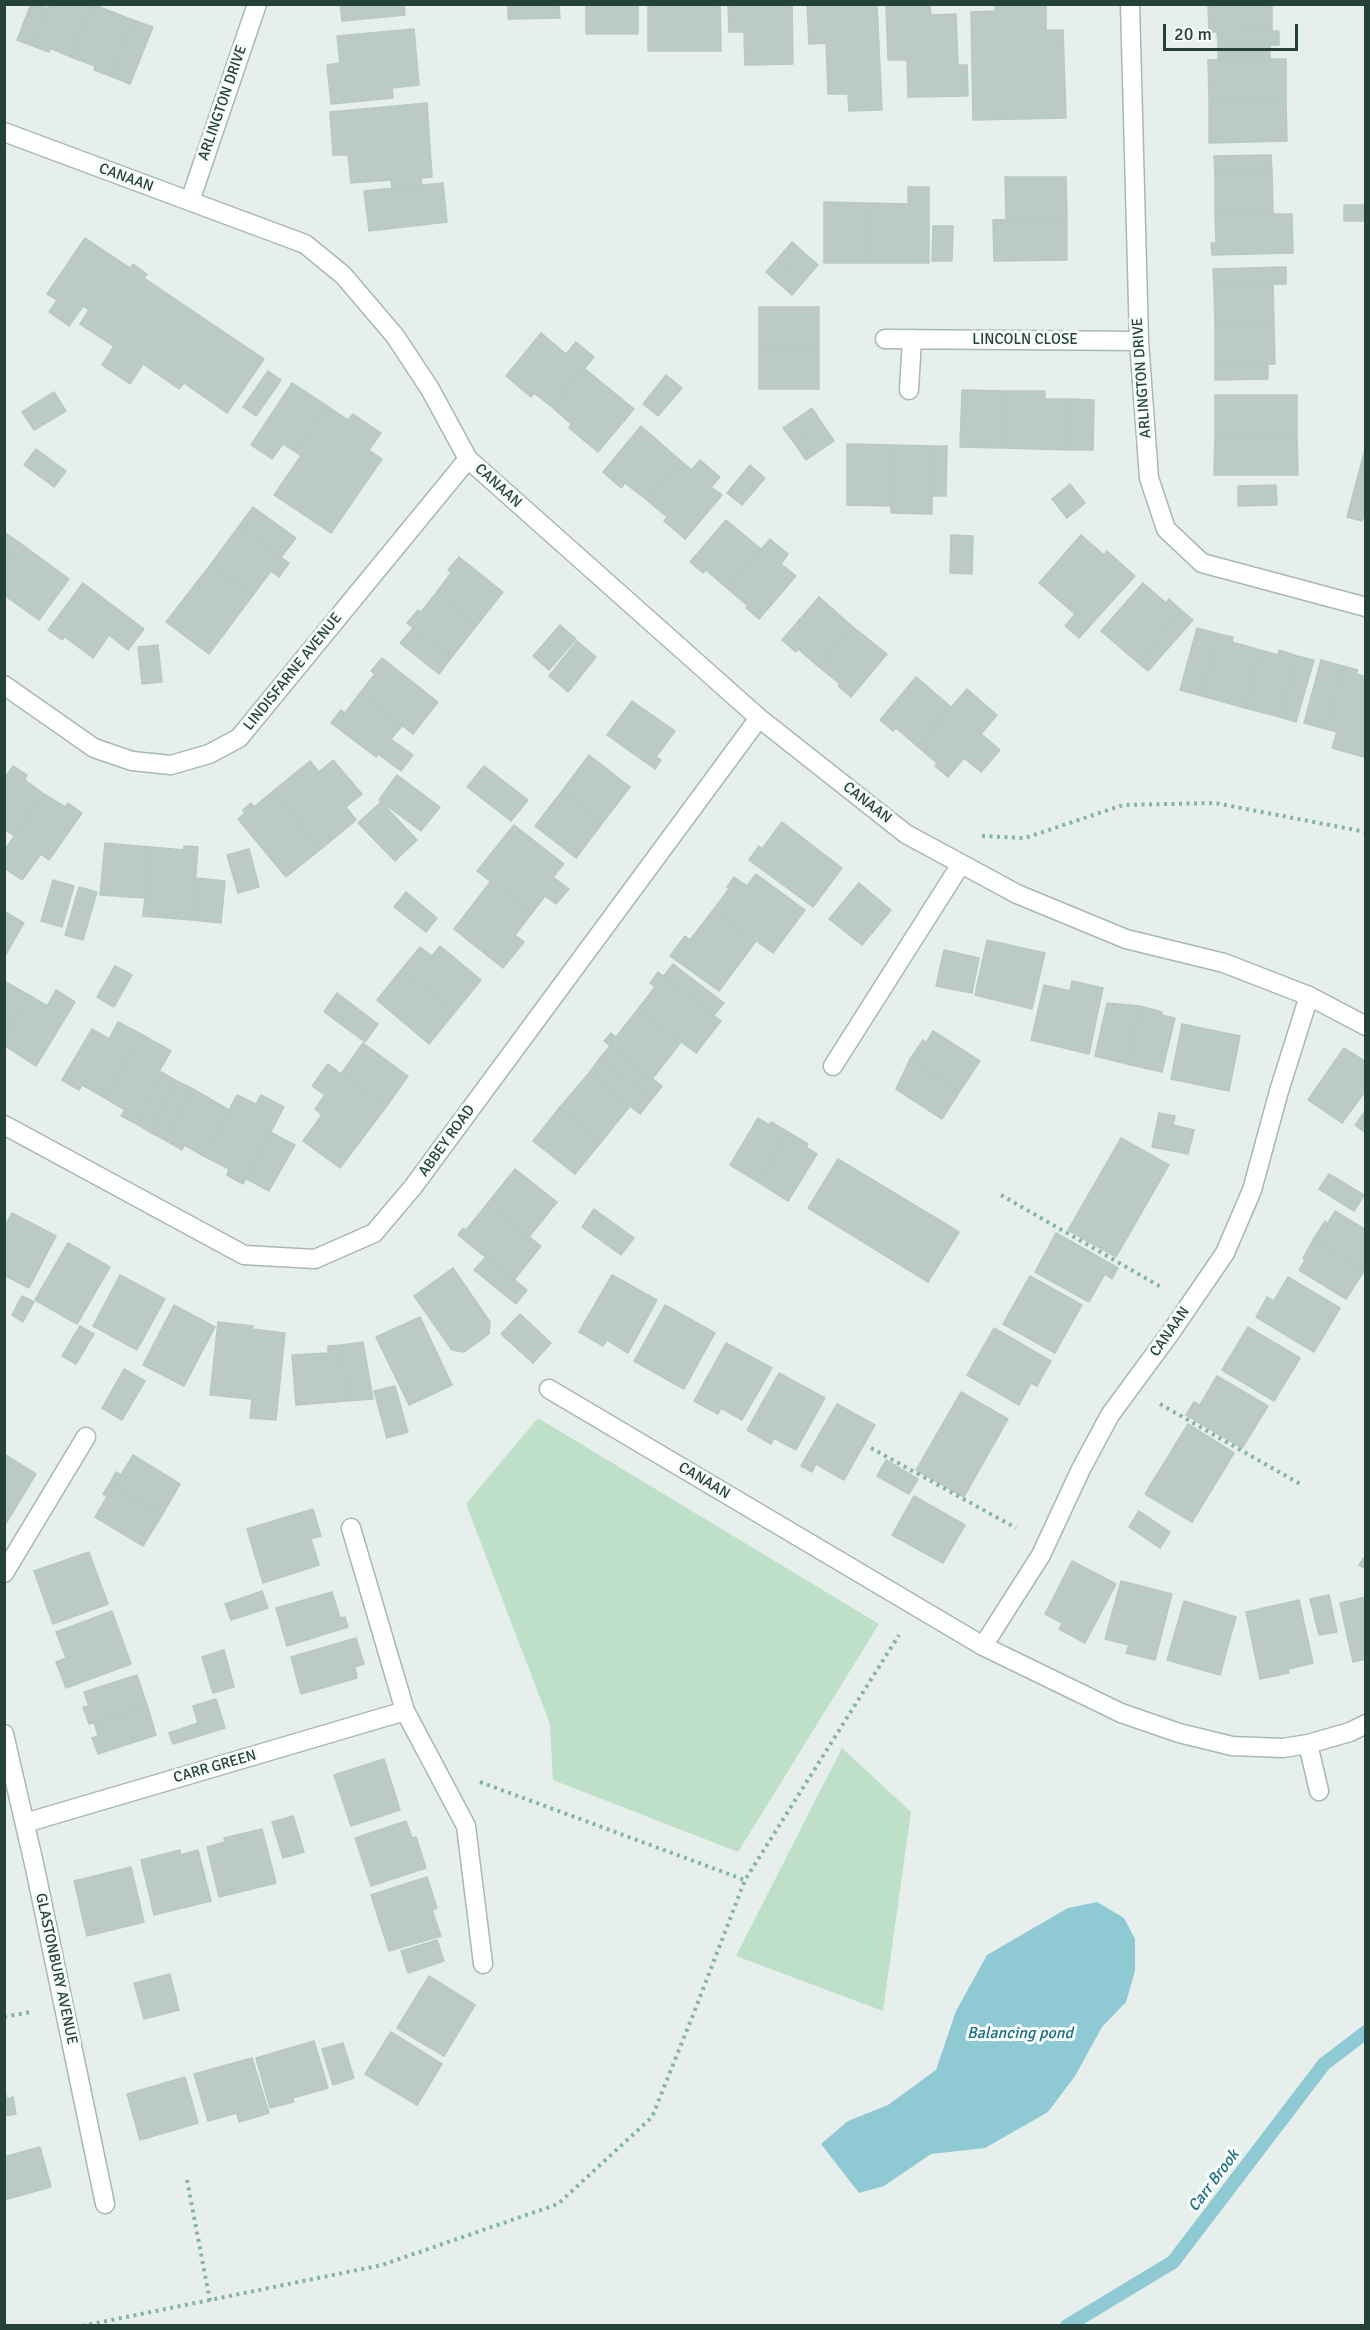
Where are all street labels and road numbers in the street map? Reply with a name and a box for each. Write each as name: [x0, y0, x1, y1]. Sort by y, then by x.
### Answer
street label: ARLINGTON DRIVE: [195, 43, 251, 163]
street label: CANAAN: [96, 160, 156, 196]
street label: ARLINGTON DRIVE: [1129, 317, 1155, 439]
street label: LINCOLN CLOSE: [972, 331, 1078, 349]
street label: CANAAN: [471, 460, 525, 512]
street label: LINDISFARNE AVENUE: [240, 610, 346, 734]
street label: CANAAN: [839, 778, 895, 828]
street label: ABBEY ROAD: [415, 1102, 479, 1180]
street label: CANAAN: [1146, 1304, 1194, 1360]
street label: CANAAN: [675, 1459, 733, 1503]
street label: CARR GREEN: [171, 1747, 259, 1787]
street label: GLASTONBURY AVENUE: [31, 1892, 81, 2046]

